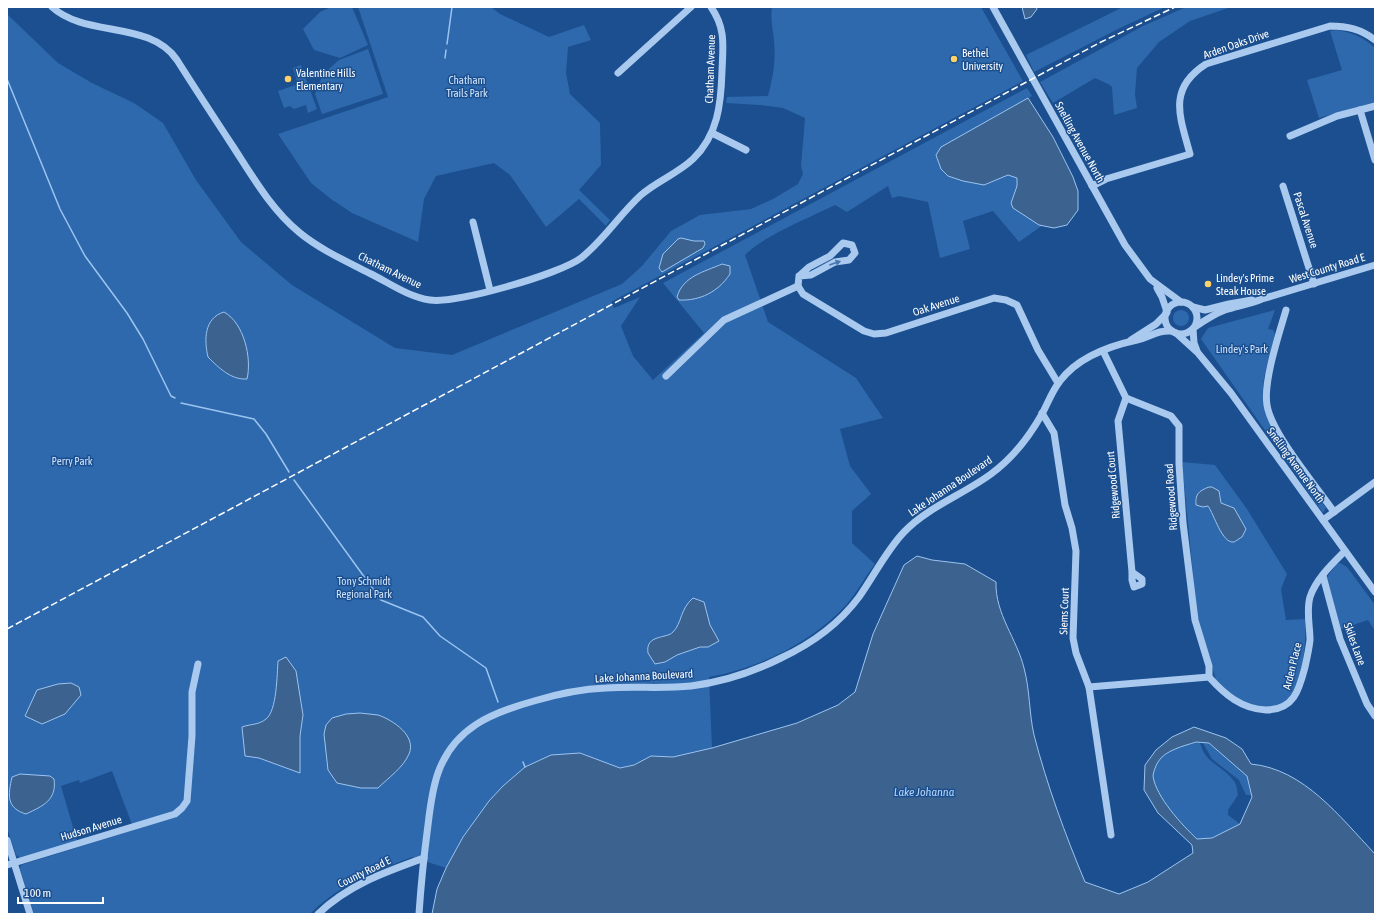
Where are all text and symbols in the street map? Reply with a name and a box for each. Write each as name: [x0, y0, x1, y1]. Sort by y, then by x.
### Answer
street label: Arden Oaks Drive: [1202, 27, 1270, 61]
street label: Chatham Avenue: [703, 34, 717, 104]
place label: Bethel University: [962, 47, 1004, 72]
marker: Bethel University: [949, 54, 959, 64]
place label: Valentine Hills Elementary: [296, 67, 356, 92]
marker: Valentine Hills Elementary: [283, 74, 293, 84]
park label: Chatham Trails Park: [446, 74, 488, 99]
street label: Snelling Avenue North: [1053, 100, 1107, 184]
street label: Pascal Avenue: [1291, 190, 1321, 250]
street label: Chatham Avenue: [356, 250, 424, 290]
street label: West County Road E: [1288, 251, 1367, 285]
one-way arrow: [830, 260, 842, 266]
place label: Lindey's Prime Steak House: [1216, 272, 1274, 297]
marker: Lindey's Prime Steak House: [1203, 279, 1213, 289]
street label: Oak Avenue: [911, 292, 961, 318]
park label: Lindey's Park: [1216, 343, 1268, 355]
street label: Snelling Avenue North: [1265, 425, 1327, 505]
street label: Ridgewood Court: [1104, 451, 1122, 519]
street label: Lake Johanna Boulevard: [906, 454, 994, 518]
park label: Perry Park: [51, 455, 93, 467]
street label: Ridgewood Road: [1163, 463, 1179, 531]
park label: Tony Schmidt Regional Park: [336, 575, 392, 600]
street label: Siems Court: [1057, 587, 1071, 635]
street label: Skiles Lane: [1342, 621, 1368, 667]
street label: Arden Place: [1280, 641, 1304, 691]
street label: Lake Johanna Boulevard: [595, 667, 693, 685]
water label: Lake Johanna: [894, 785, 955, 799]
street label: Hudson Avenue: [59, 813, 123, 843]
street label: County Road E: [336, 854, 393, 890]
scale bar: [18, 879, 103, 905]
text: 100 m: [24, 886, 51, 900]

